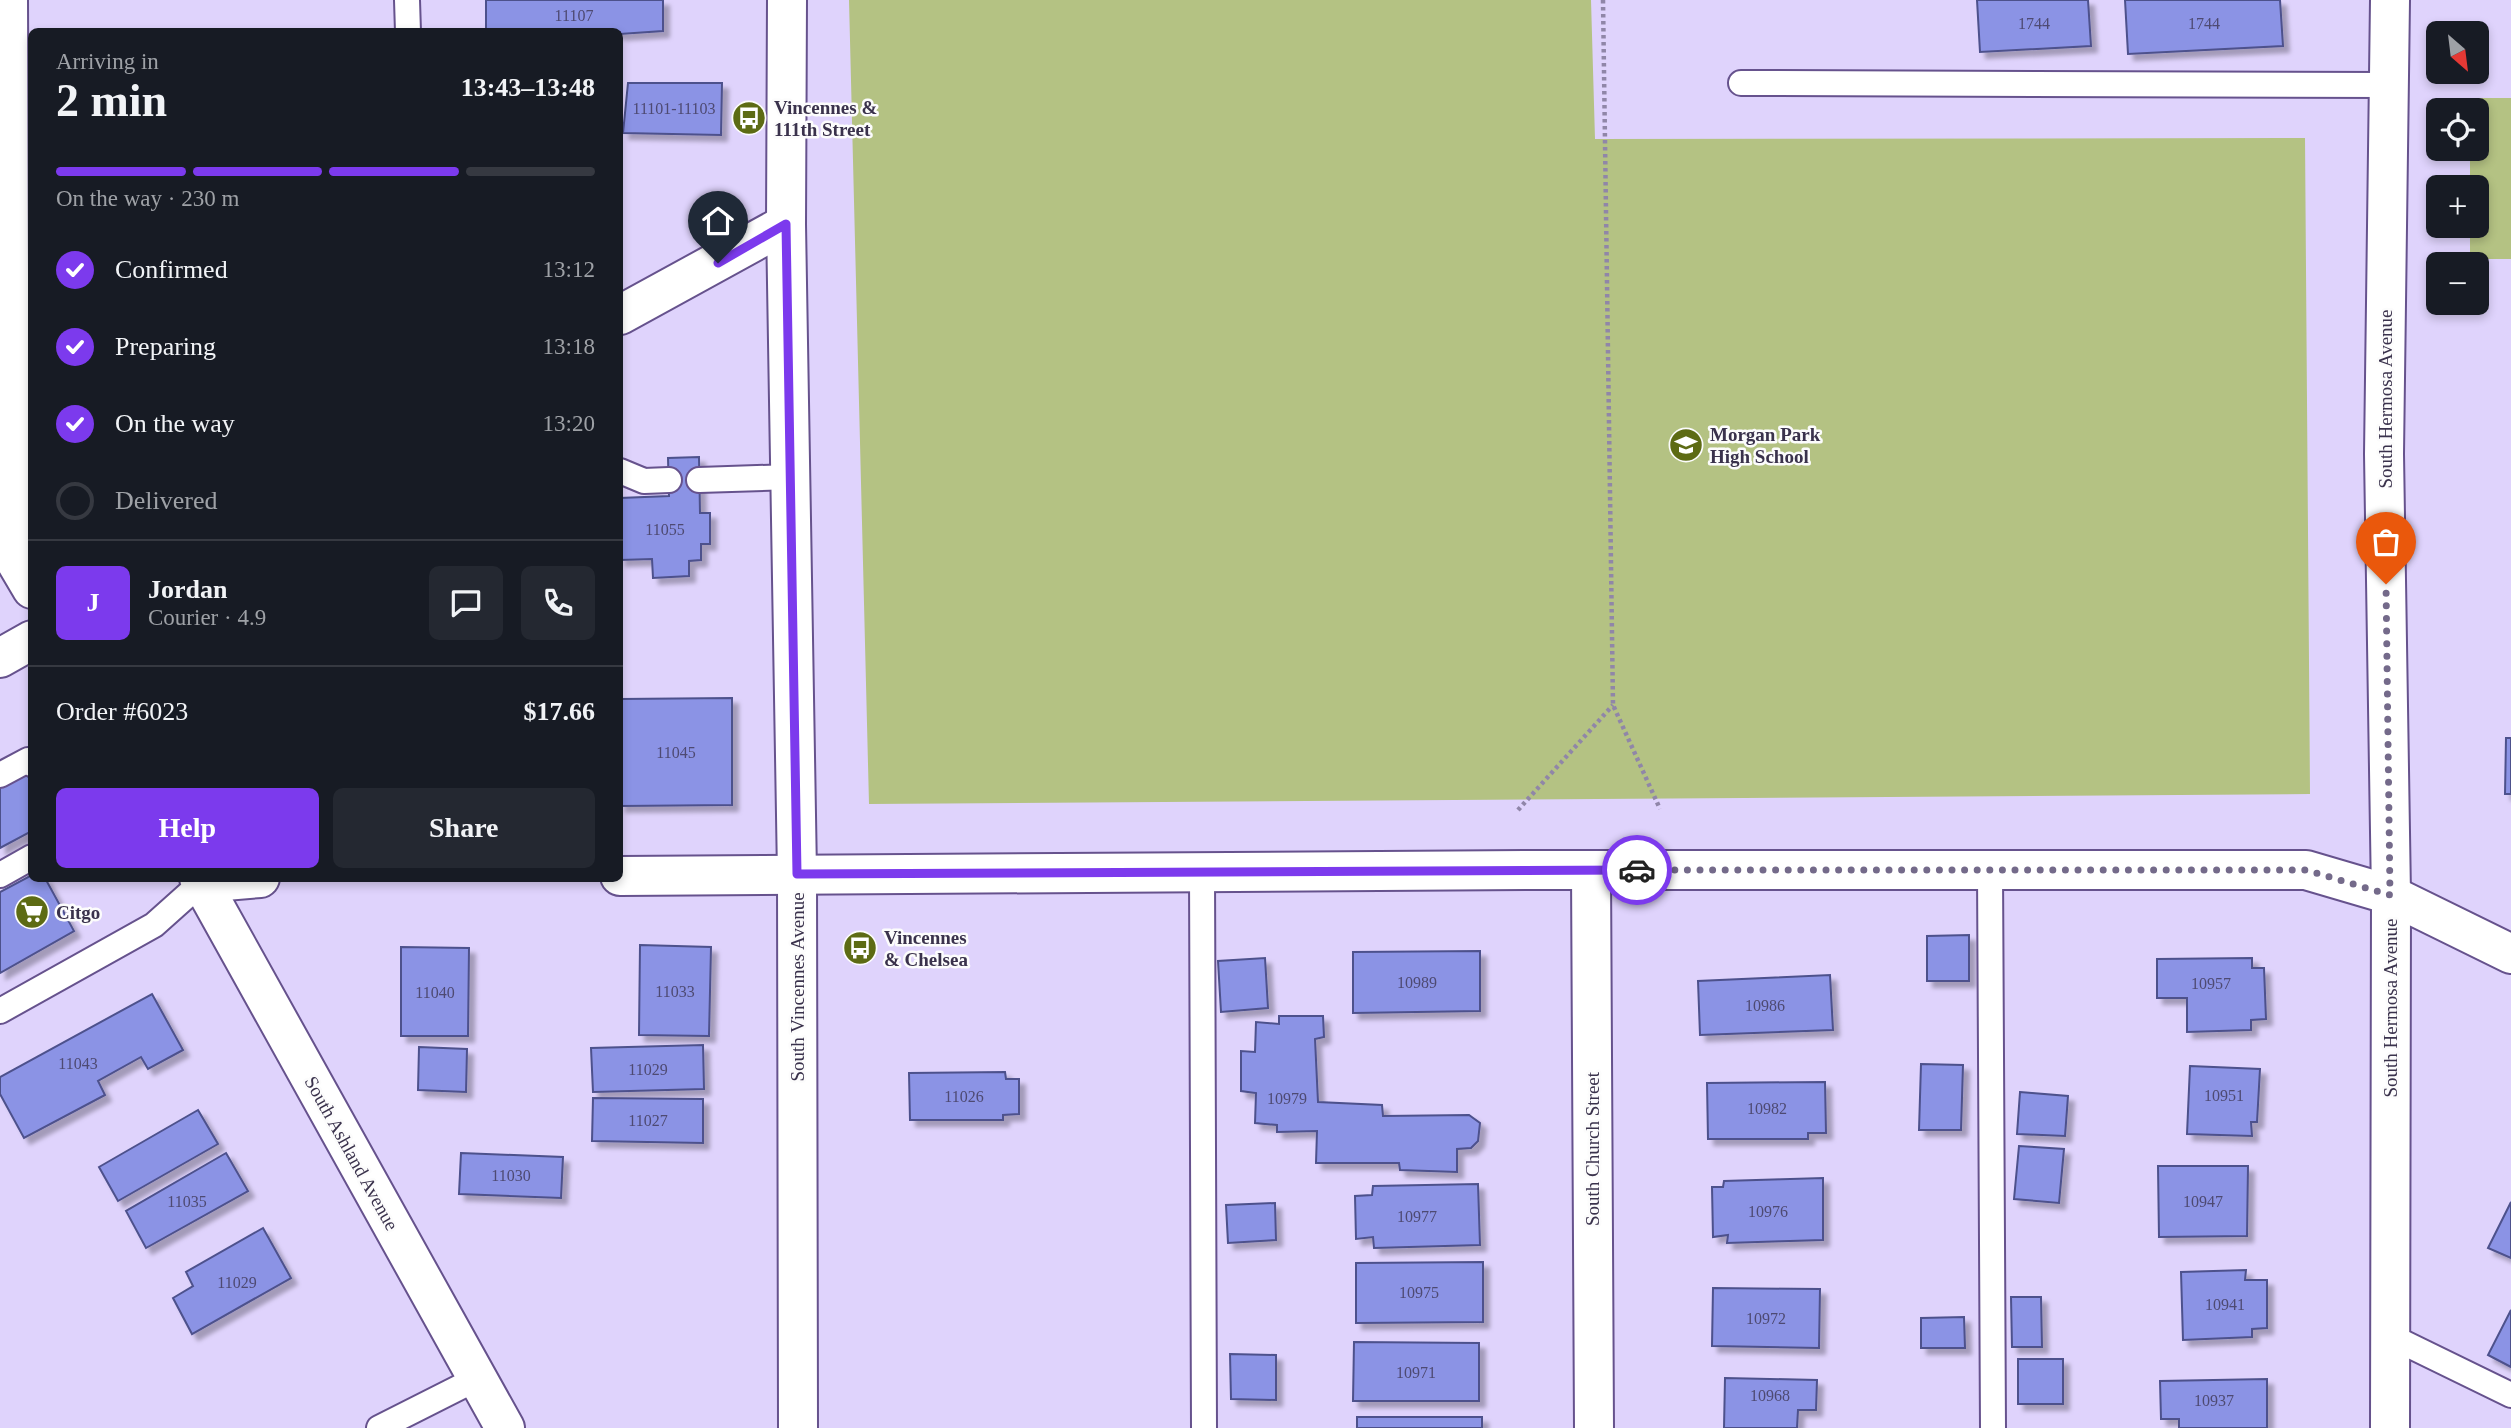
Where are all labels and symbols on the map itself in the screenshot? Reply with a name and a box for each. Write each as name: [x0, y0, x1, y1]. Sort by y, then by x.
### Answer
house number: 11107: [555, 7, 593, 24]
house number: 1744: [2018, 15, 2050, 32]
house number: 1744: [2188, 15, 2220, 32]
north arrow: [2426, 21, 2488, 84]
place label: Vincennes & 111th Street: [774, 97, 877, 140]
bus stop icon: Vincennes & 111th Street: [730, 99, 768, 137]
house number: 11101-11103: [633, 100, 715, 117]
pin: [688, 191, 748, 263]
street label: South Hermosa Avenue: [2375, 309, 2396, 489]
place label: Morgan Park High School: [1710, 424, 1821, 467]
school or university icon: Morgan Park High School: [1667, 426, 1705, 464]
pin: [2356, 512, 2416, 584]
house number: 11055: [645, 521, 685, 538]
house number: 11045: [656, 744, 696, 761]
courier: [1602, 835, 1672, 905]
street label: South Vincennes Avenue: [787, 892, 808, 1082]
supermarket icon: Citgo: [13, 893, 51, 931]
place label: Citgo: [56, 902, 100, 923]
street label: South Hermosa Avenue: [2380, 918, 2401, 1098]
place label: Vincennes & Chelsea: [884, 927, 968, 970]
bus stop icon: Vincennes & Chelsea: [841, 929, 879, 967]
house number: 10989: [1397, 974, 1437, 991]
house number: 10957: [2191, 975, 2231, 992]
house number: 11033: [655, 983, 695, 1000]
house number: 11040: [415, 984, 455, 1001]
house number: 10986: [1745, 997, 1785, 1014]
house number: 11043: [58, 1055, 98, 1072]
house number: 11029: [628, 1061, 668, 1078]
street label: South Church Street: [1582, 1071, 1603, 1226]
street label: South Ashland Avenue: [300, 1073, 403, 1234]
house number: 10951: [2204, 1087, 2244, 1104]
house number: 11026: [944, 1088, 984, 1105]
house number: 10979: [1267, 1090, 1307, 1107]
house number: 10982: [1747, 1100, 1787, 1117]
house number: 11027: [628, 1112, 668, 1129]
house number: 11030: [491, 1167, 531, 1184]
house number: 11035: [167, 1193, 207, 1210]
house number: 10947: [2183, 1193, 2223, 1210]
house number: 10976: [1748, 1203, 1788, 1220]
house number: 10977: [1397, 1208, 1437, 1225]
house number: 11029: [217, 1274, 257, 1291]
house number: 10975: [1399, 1284, 1439, 1301]
house number: 10941: [2205, 1296, 2245, 1313]
house number: 10972: [1746, 1310, 1786, 1327]
house number: 10971: [1396, 1364, 1436, 1381]
house number: 10968: [1750, 1387, 1790, 1404]
house number: 10937: [2194, 1392, 2234, 1409]

